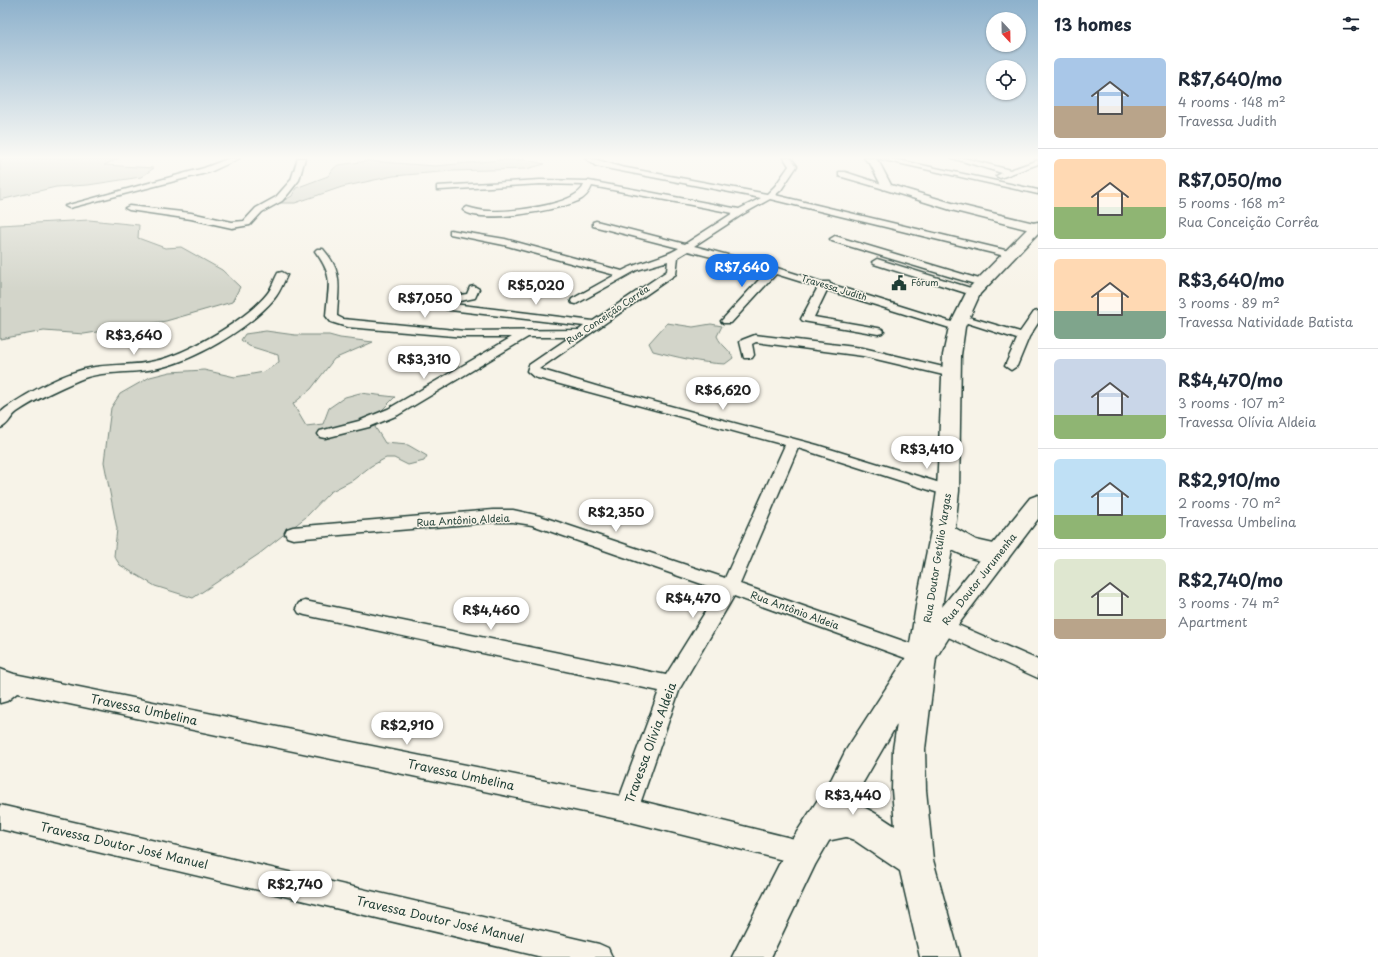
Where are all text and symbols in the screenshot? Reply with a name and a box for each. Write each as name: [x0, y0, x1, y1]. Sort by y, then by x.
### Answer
text: 13 homes: [1054, 11, 1131, 37]
north arrow: [986, 12, 1026, 52]
map controls: [986, 12, 1026, 100]
icon: filters: [1340, 13, 1362, 35]
button: locate: [986, 60, 1026, 100]
text: R$7,640/mo: [1178, 66, 1282, 92]
icon: home: [1086, 74, 1134, 122]
text: 4 rooms · 148 m²: [1178, 92, 1286, 111]
text: Travessa Judith: [1178, 111, 1277, 130]
text: R$7,050/mo: [1178, 167, 1282, 193]
icon: home: [1086, 175, 1134, 223]
text: 5 rooms · 168 m²: [1178, 193, 1285, 212]
text: Rua Conceição Corrêa: [1178, 212, 1319, 231]
pin: R$7,640: [705, 254, 779, 288]
text: R$7,640: [714, 257, 770, 276]
text: R$3,640/mo: [1178, 267, 1284, 293]
street label: Travessa Judith: [800, 270, 869, 304]
pin: R$5,020: [499, 272, 573, 306]
public building icon: Fórum: [890, 274, 908, 292]
text: R$5,020: [508, 275, 564, 294]
place label: Fórum: [911, 275, 939, 289]
icon: home: [1086, 275, 1134, 323]
street label: Rua Conceição Corrêa: [563, 281, 652, 347]
pin: R$7,050: [388, 285, 462, 319]
text: R$7,050: [398, 288, 452, 307]
text: 3 rooms · 89 m²: [1178, 293, 1280, 312]
text: Travessa Natividade Batista: [1178, 312, 1353, 331]
pin: R$3,640: [97, 322, 171, 356]
text: R$3,640: [106, 325, 162, 344]
pin: R$3,310: [387, 346, 461, 380]
text: R$3,310: [397, 349, 451, 368]
text: R$4,470/mo: [1178, 367, 1283, 393]
icon: home: [1086, 375, 1134, 423]
pin: R$6,620: [686, 377, 760, 411]
text: R$6,620: [695, 380, 751, 399]
text: 3 rooms · 107 m²: [1178, 393, 1285, 412]
text: Travessa Olívia Aldeia: [1178, 412, 1316, 431]
pin: R$3,410: [890, 436, 964, 470]
text: R$3,410: [900, 439, 954, 458]
text: R$2,910/mo: [1178, 467, 1280, 493]
icon: home: [1086, 475, 1134, 523]
street label: Rua Doutor Getúlio Vargas: [919, 492, 954, 624]
text: 2 rooms · 70 m²: [1178, 493, 1281, 512]
pin: R$2,350: [579, 499, 653, 533]
text: R$2,350: [588, 502, 644, 521]
street label: Rua Antônio Aldeia: [416, 510, 511, 529]
text: Travessa Umbelina: [1178, 512, 1296, 531]
street label: Rua Doutor Jurumenha: [938, 529, 1020, 628]
text: R$2,740/mo: [1178, 567, 1283, 593]
icon: home: [1086, 575, 1134, 623]
pin: R$4,470: [656, 585, 730, 619]
street label: Rua Antônio Aldeia: [749, 587, 842, 633]
text: R$4,470: [665, 588, 721, 607]
text: 3 rooms · 74 m²: [1178, 593, 1280, 612]
pin: R$4,460: [454, 597, 528, 631]
text: R$4,460: [462, 600, 520, 619]
text: Apartment: [1178, 612, 1247, 631]
street label: Travessa Olívia Aldeia: [620, 679, 681, 806]
street label: Travessa Umbelina: [89, 689, 200, 729]
pin: R$2,910: [370, 712, 444, 746]
text: R$2,910: [380, 715, 434, 734]
street label: Travessa Umbelina: [406, 754, 517, 794]
pin: R$3,440: [816, 782, 890, 816]
text: R$3,440: [824, 785, 882, 804]
street label: Travessa Doutor José Manuel: [39, 817, 210, 873]
pin: R$2,740: [258, 871, 332, 905]
text: R$2,740: [267, 874, 323, 893]
street label: Travessa Doutor José Manuel: [355, 891, 526, 947]

